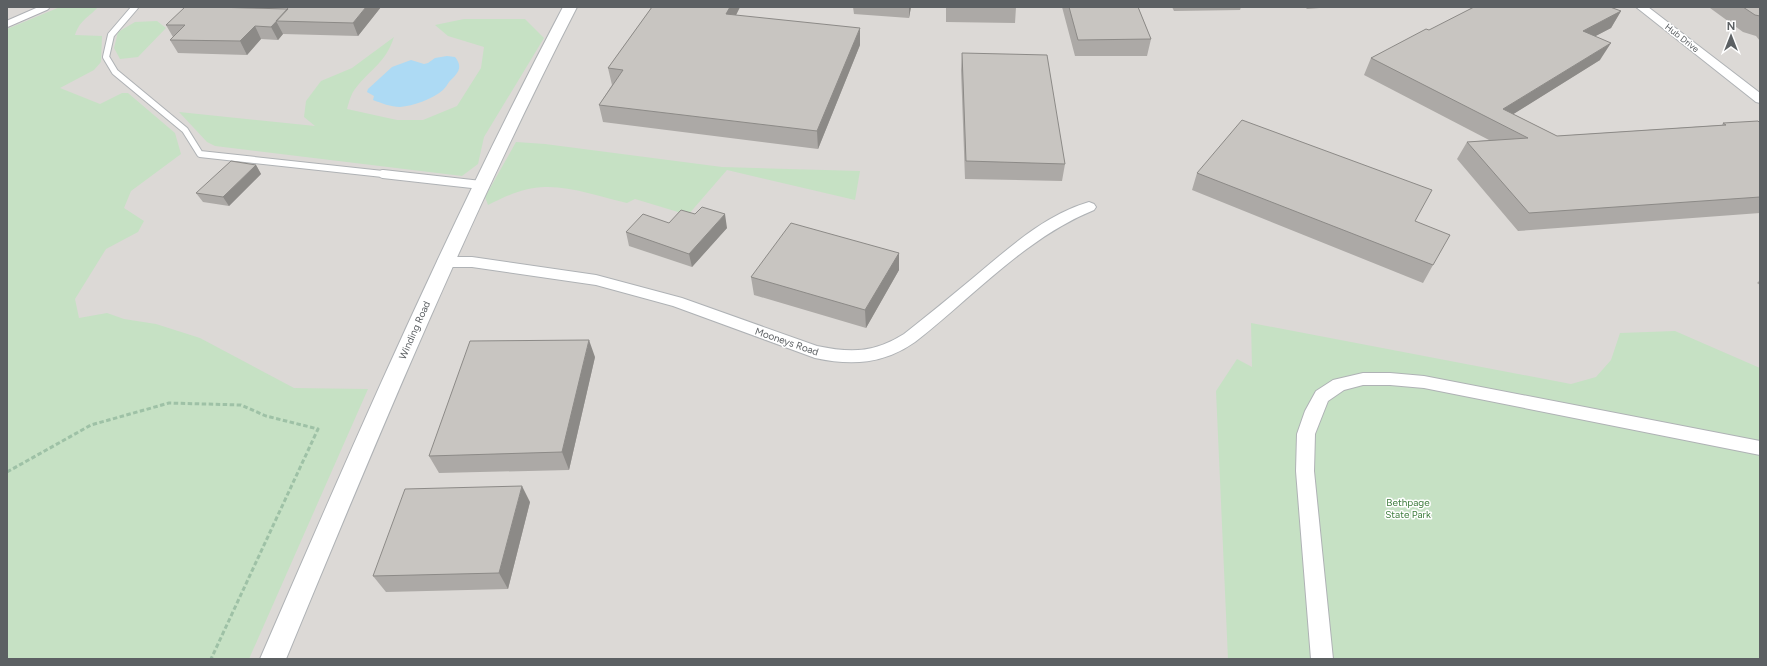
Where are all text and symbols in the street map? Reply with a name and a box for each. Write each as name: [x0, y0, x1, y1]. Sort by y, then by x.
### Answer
north arrow: [1711, 16, 1751, 56]
text: N: [1727, 20, 1735, 33]
street label: Hub Drive: [1663, 21, 1702, 54]
street label: Winding Road: [396, 299, 433, 361]
street label: Mooneys Road: [753, 325, 820, 358]
park label: Bethpage State Park: [1385, 496, 1431, 521]

